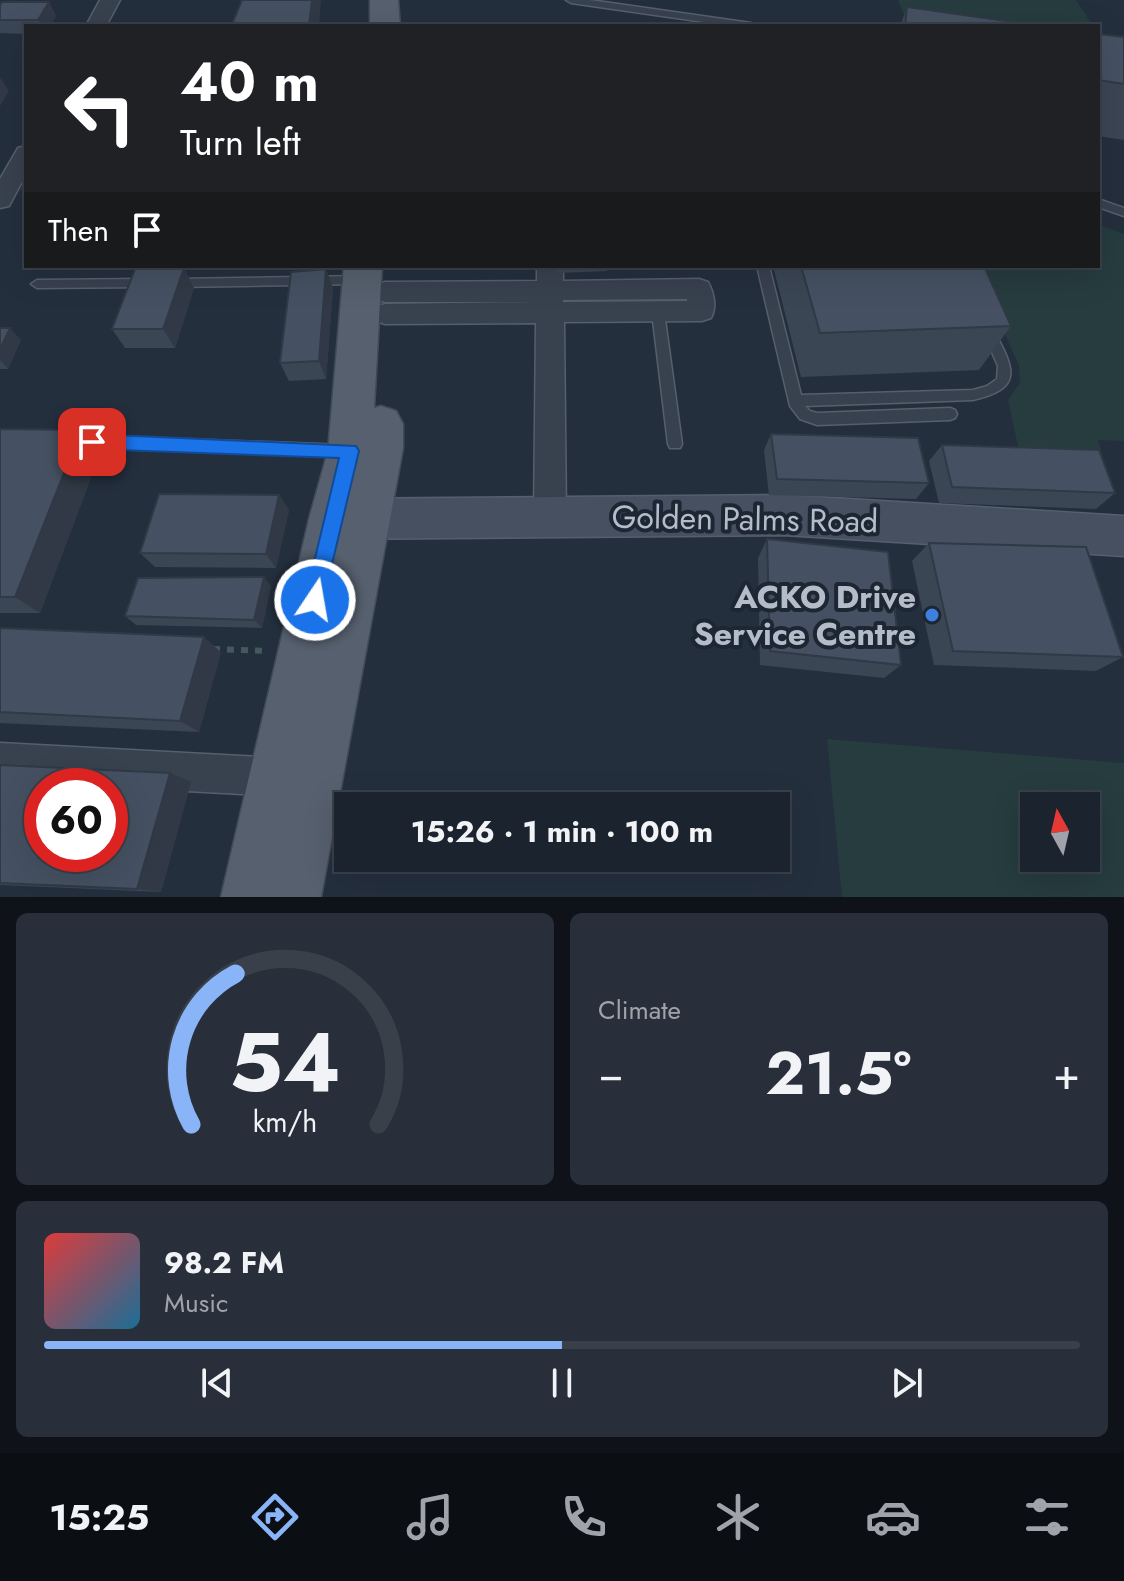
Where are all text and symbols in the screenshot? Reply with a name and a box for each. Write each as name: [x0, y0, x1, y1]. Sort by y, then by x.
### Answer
text: 40 m: [180, 41, 319, 122]
icon: left: [48, 56, 152, 160]
text: Turn left: [180, 116, 301, 168]
icon: arrive: [125, 208, 169, 252]
text: Then: [48, 209, 109, 252]
pin: [58, 408, 126, 476]
icon: arrive: [70, 420, 114, 464]
street label: Golden Palms Road: [611, 494, 879, 544]
position arrow: [273, 558, 357, 642]
place label: ACKO Drive Service Centre: [694, 574, 916, 657]
marker: ACKO Drive Service Centre: [923, 606, 941, 624]
speed limit sign: 60: [24, 768, 128, 872]
north arrow: [1020, 792, 1100, 872]
map controls: [1020, 792, 1100, 872]
text: 15:26 · 1 min · 100 m: [411, 810, 713, 853]
text: Climate: [598, 991, 681, 1029]
text: 54: [229, 1002, 341, 1122]
text: 21.5°: [766, 1030, 911, 1117]
text: −: [598, 1042, 624, 1106]
text: +: [1053, 1042, 1080, 1106]
text: km/h: [253, 1101, 317, 1143]
text: 98.2 FM: [164, 1241, 284, 1284]
text: Music: [164, 1284, 228, 1322]
icon: previous: [195, 1361, 239, 1405]
icon: pause: [540, 1361, 584, 1405]
icon: next: [885, 1361, 929, 1405]
icon: directions: [247, 1489, 303, 1545]
icon: music: [402, 1489, 458, 1545]
icon: phone: [556, 1489, 612, 1545]
icon: climate: [710, 1489, 766, 1545]
icon: car: [865, 1489, 921, 1545]
icon: filters: [1019, 1489, 1075, 1545]
text: 15:25: [49, 1491, 149, 1543]

